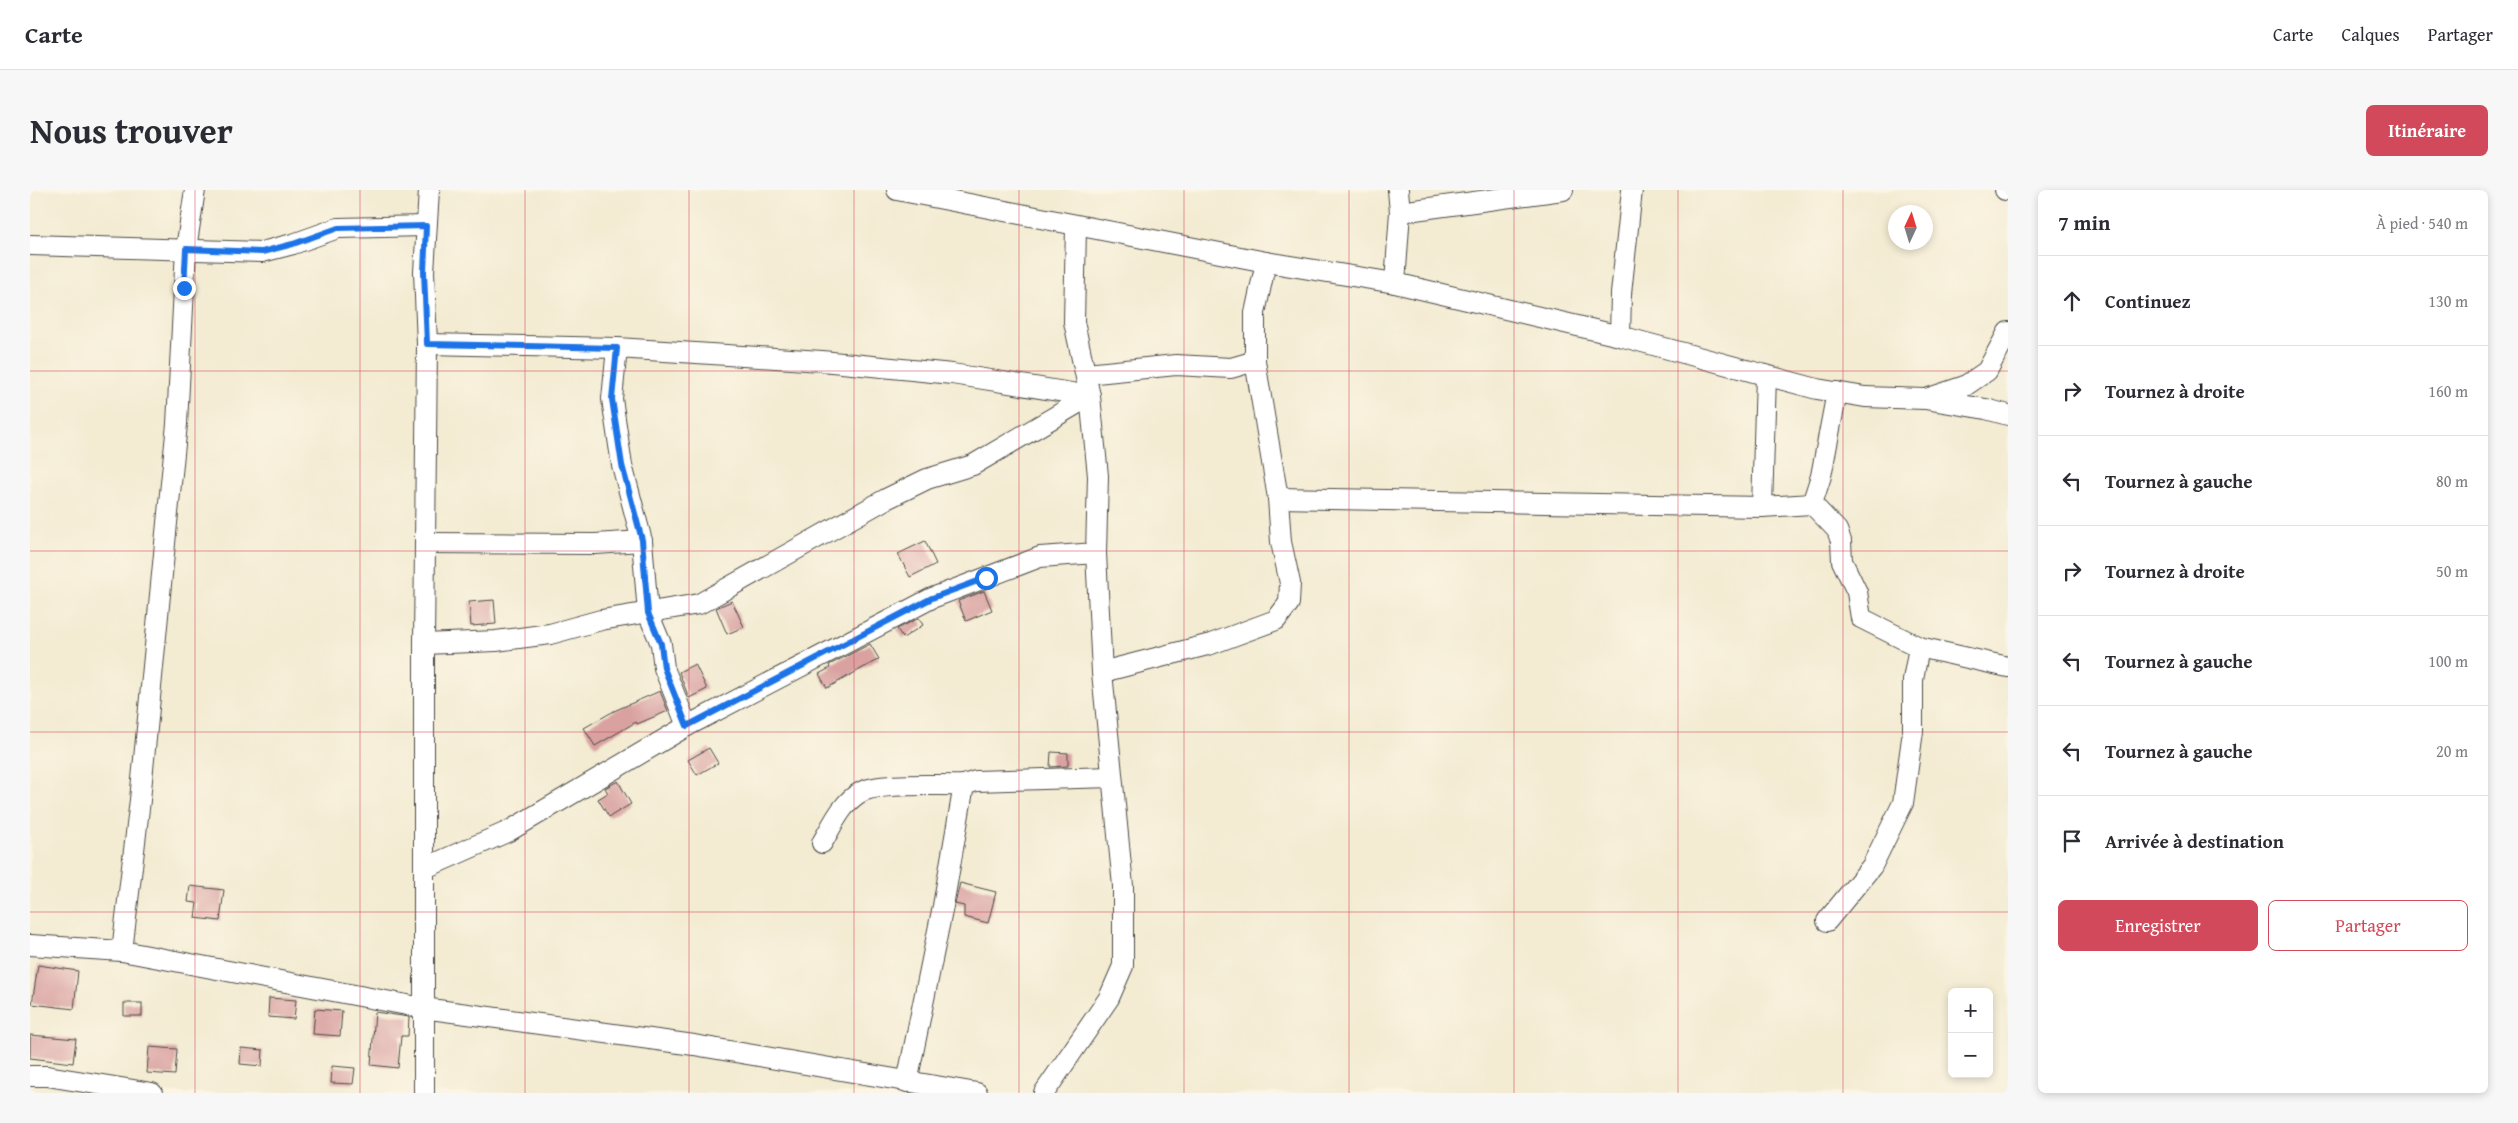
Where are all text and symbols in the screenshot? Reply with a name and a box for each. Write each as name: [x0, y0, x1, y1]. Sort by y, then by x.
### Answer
text: Carte: [25, 17, 83, 52]
text: Carte: [2273, 21, 2314, 48]
text: Calques: [2342, 21, 2400, 48]
text: Partager: [2428, 21, 2493, 48]
text: Nous trouver: [30, 105, 233, 156]
button: Itinéraire: [2366, 105, 2488, 156]
north arrow: [1888, 205, 1933, 250]
text: 7 min: [2058, 207, 2110, 238]
text: À pied · 540 m: [2376, 211, 2468, 235]
route end: [173, 277, 196, 300]
icon: ahead: [2058, 287, 2086, 315]
text: Continuez: [2105, 287, 2191, 315]
text: 130 m: [2428, 289, 2468, 313]
icon: right: [2058, 377, 2086, 405]
text: Tournez à droite: [2105, 377, 2245, 405]
text: 160 m: [2428, 379, 2468, 403]
icon: left: [2058, 467, 2086, 495]
text: Tournez à gauche: [2105, 467, 2253, 495]
text: 80 m: [2436, 469, 2468, 493]
icon: right: [2058, 557, 2086, 585]
text: Tournez à droite: [2105, 557, 2245, 585]
text: 50 m: [2436, 559, 2468, 583]
route start: [975, 567, 998, 590]
icon: left: [2058, 647, 2086, 675]
text: Tournez à gauche: [2105, 647, 2253, 675]
text: 100 m: [2428, 649, 2468, 673]
icon: left: [2058, 737, 2086, 765]
text: Tournez à gauche: [2105, 737, 2253, 765]
text: 20 m: [2436, 739, 2468, 763]
icon: arrive: [2058, 827, 2086, 855]
text: Arrivée à destination: [2105, 827, 2284, 855]
button: Enregistrer: [2058, 900, 2258, 951]
button: Partager: [2268, 900, 2468, 951]
map controls: [1948, 988, 1993, 1078]
button: +: [1948, 988, 1993, 1033]
button: −: [1948, 1033, 1993, 1078]

